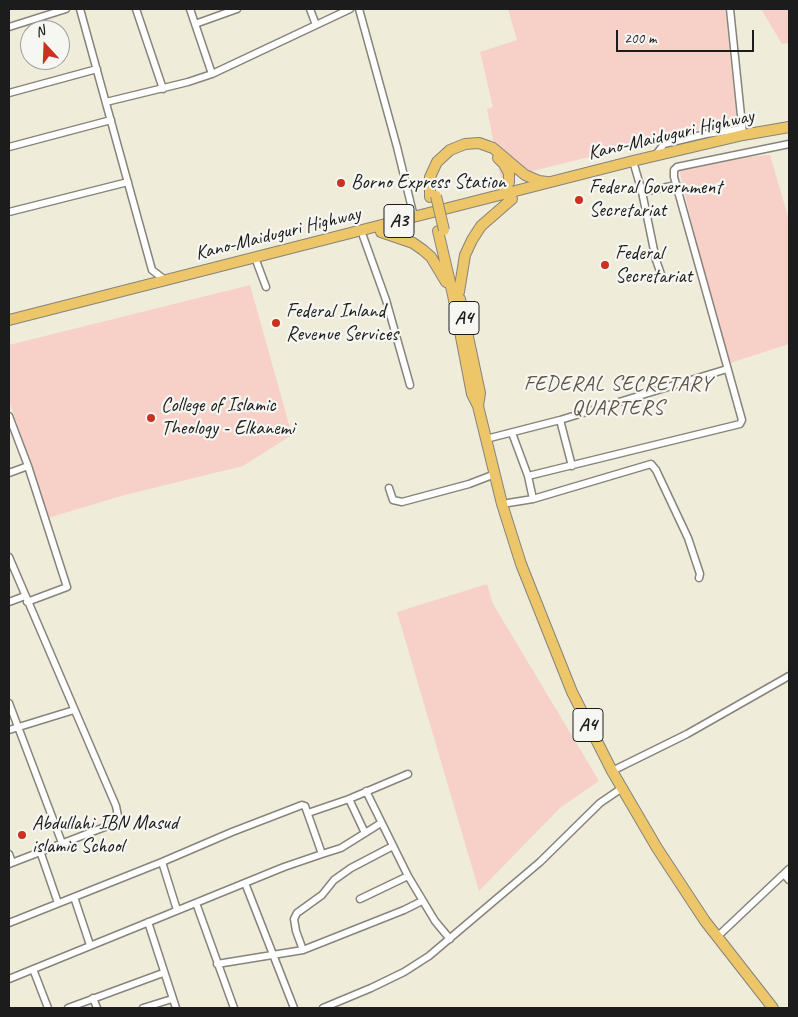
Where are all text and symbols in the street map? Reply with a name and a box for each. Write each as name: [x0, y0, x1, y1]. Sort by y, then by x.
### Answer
north arrow: [20, 20, 70, 70]
scale bar: [618, 20, 756, 52]
text: N: [33, 22, 47, 41]
text: 200 m: [624, 29, 656, 48]
street label: Kano-Maiduguri Highway: [586, 104, 756, 166]
place label: Borno Express Station: [351, 171, 506, 195]
place label: Federal Government Secretariat: [589, 176, 722, 223]
marker: Borno Express Station: [335, 177, 347, 189]
marker: Federal Government Secretariat: [573, 194, 585, 206]
street label: Kano-Maiduguri Highway: [193, 202, 363, 266]
road number: A3: [384, 205, 414, 238]
place label: Federal Secretariat: [615, 242, 692, 289]
marker: Federal Secretariat: [599, 259, 611, 271]
place label: Federal Inland Revenue Services: [286, 300, 398, 347]
road number: A4: [449, 302, 479, 334]
marker: Federal Inland Revenue Services: [270, 317, 282, 329]
district label: FEDERAL SECRETARY QUARTERS: [523, 371, 713, 421]
place label: College of Islamic Theology - Elkanemi: [161, 394, 294, 441]
marker: College of Islamic Theology - Elkanemi: [145, 412, 157, 424]
road number: A4: [573, 708, 603, 742]
place label: Abdullahi IBN Masud islamic School: [32, 812, 178, 859]
marker: Abdullahi IBN Masud islamic School: [16, 829, 28, 841]

